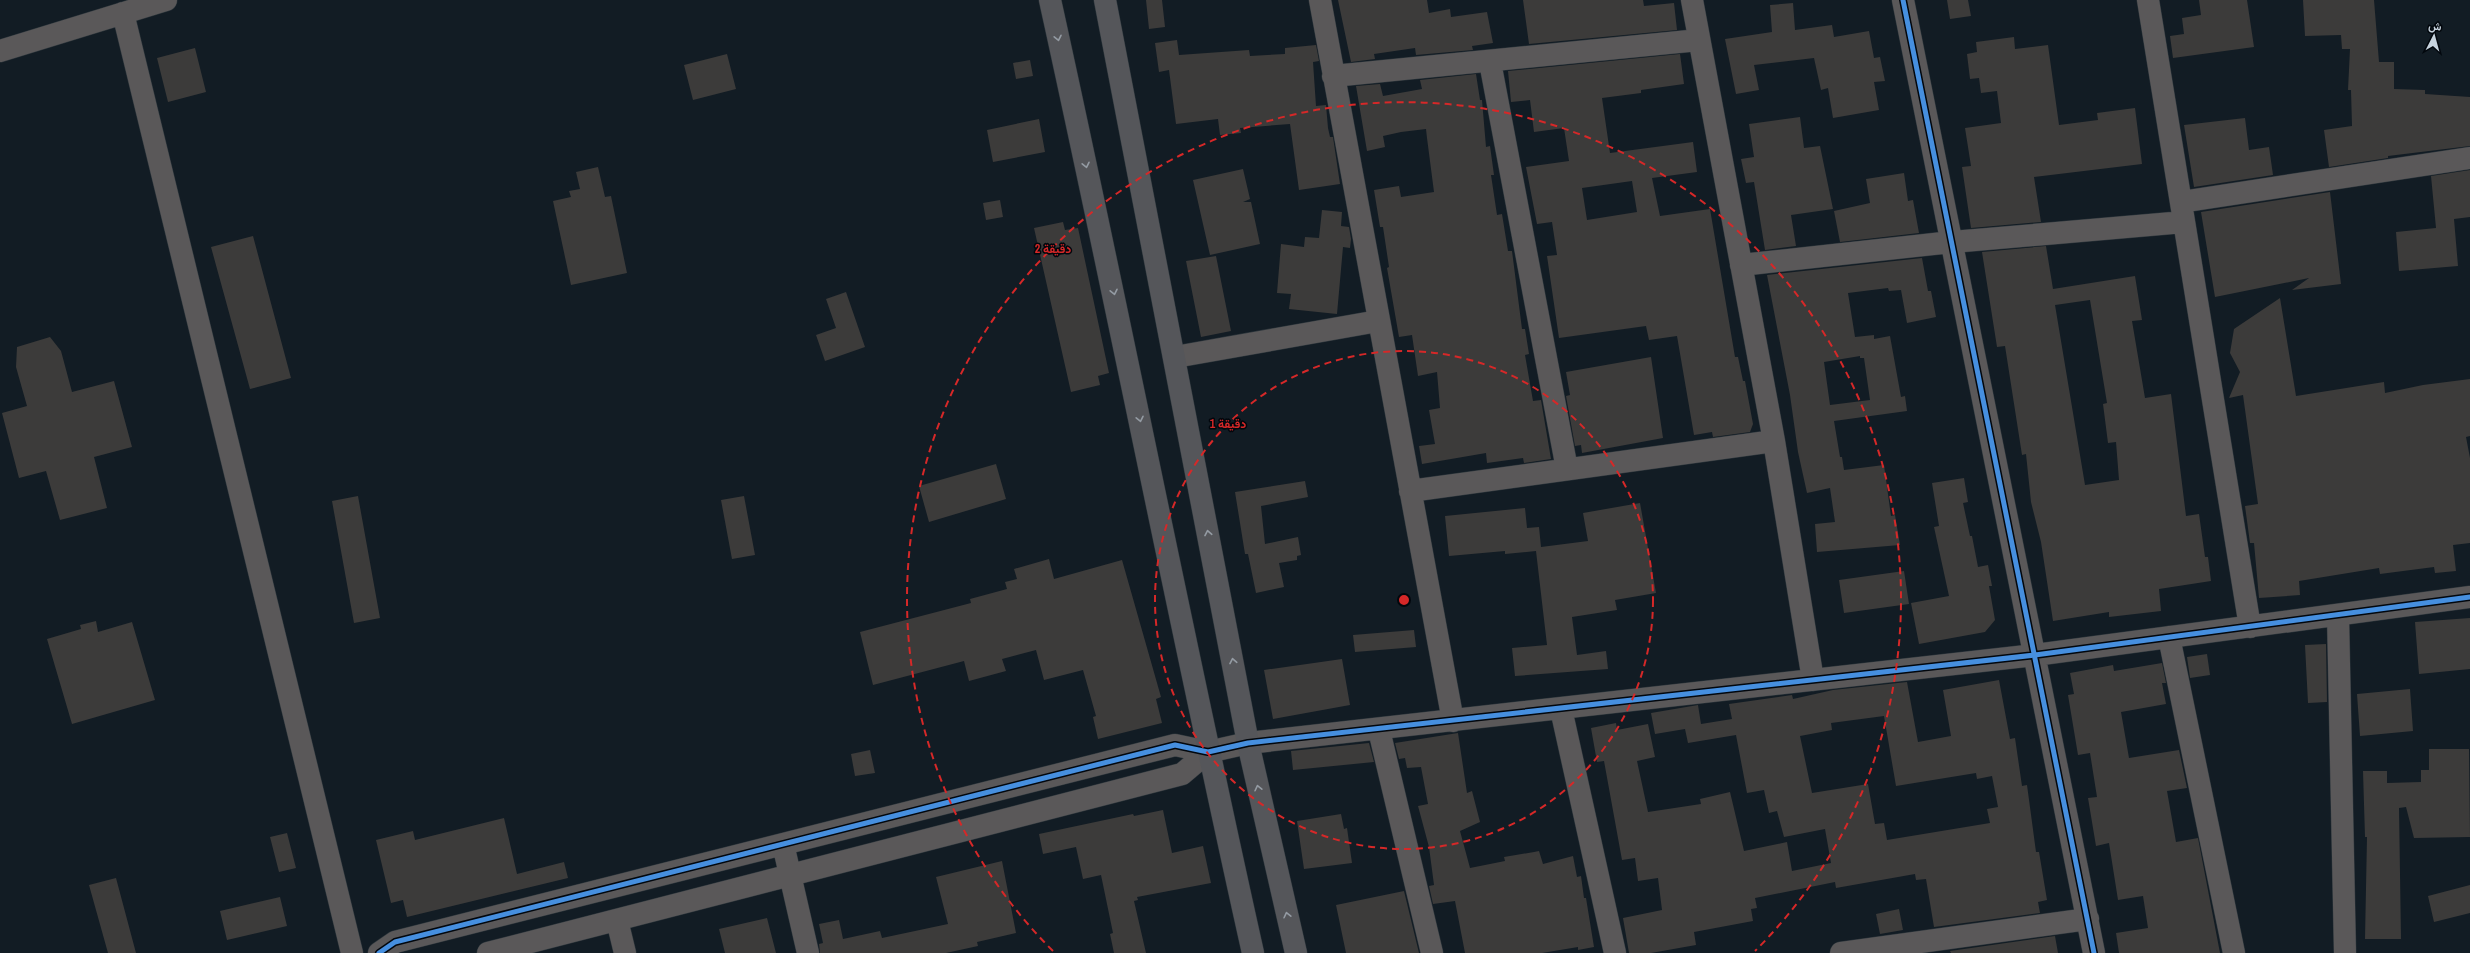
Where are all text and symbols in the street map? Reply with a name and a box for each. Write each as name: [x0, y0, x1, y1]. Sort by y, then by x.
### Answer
north arrow: [2414, 16, 2454, 56]
text: ش: [2428, 18, 2442, 34]
one-way arrow: [1054, 35, 1062, 41]
one-way arrow: [1082, 162, 1090, 168]
text: 2 دقيقة: [1035, 241, 1071, 257]
one-way arrow: [1109, 289, 1117, 295]
one-way arrow: [1135, 416, 1143, 423]
text: 1 دقيقة: [1210, 416, 1246, 432]
one-way arrow: [1205, 530, 1213, 536]
centre of rings: [1397, 593, 1411, 607]
one-way arrow: [1229, 658, 1237, 664]
one-way arrow: [1255, 785, 1263, 791]
one-way arrow: [1284, 912, 1292, 918]

